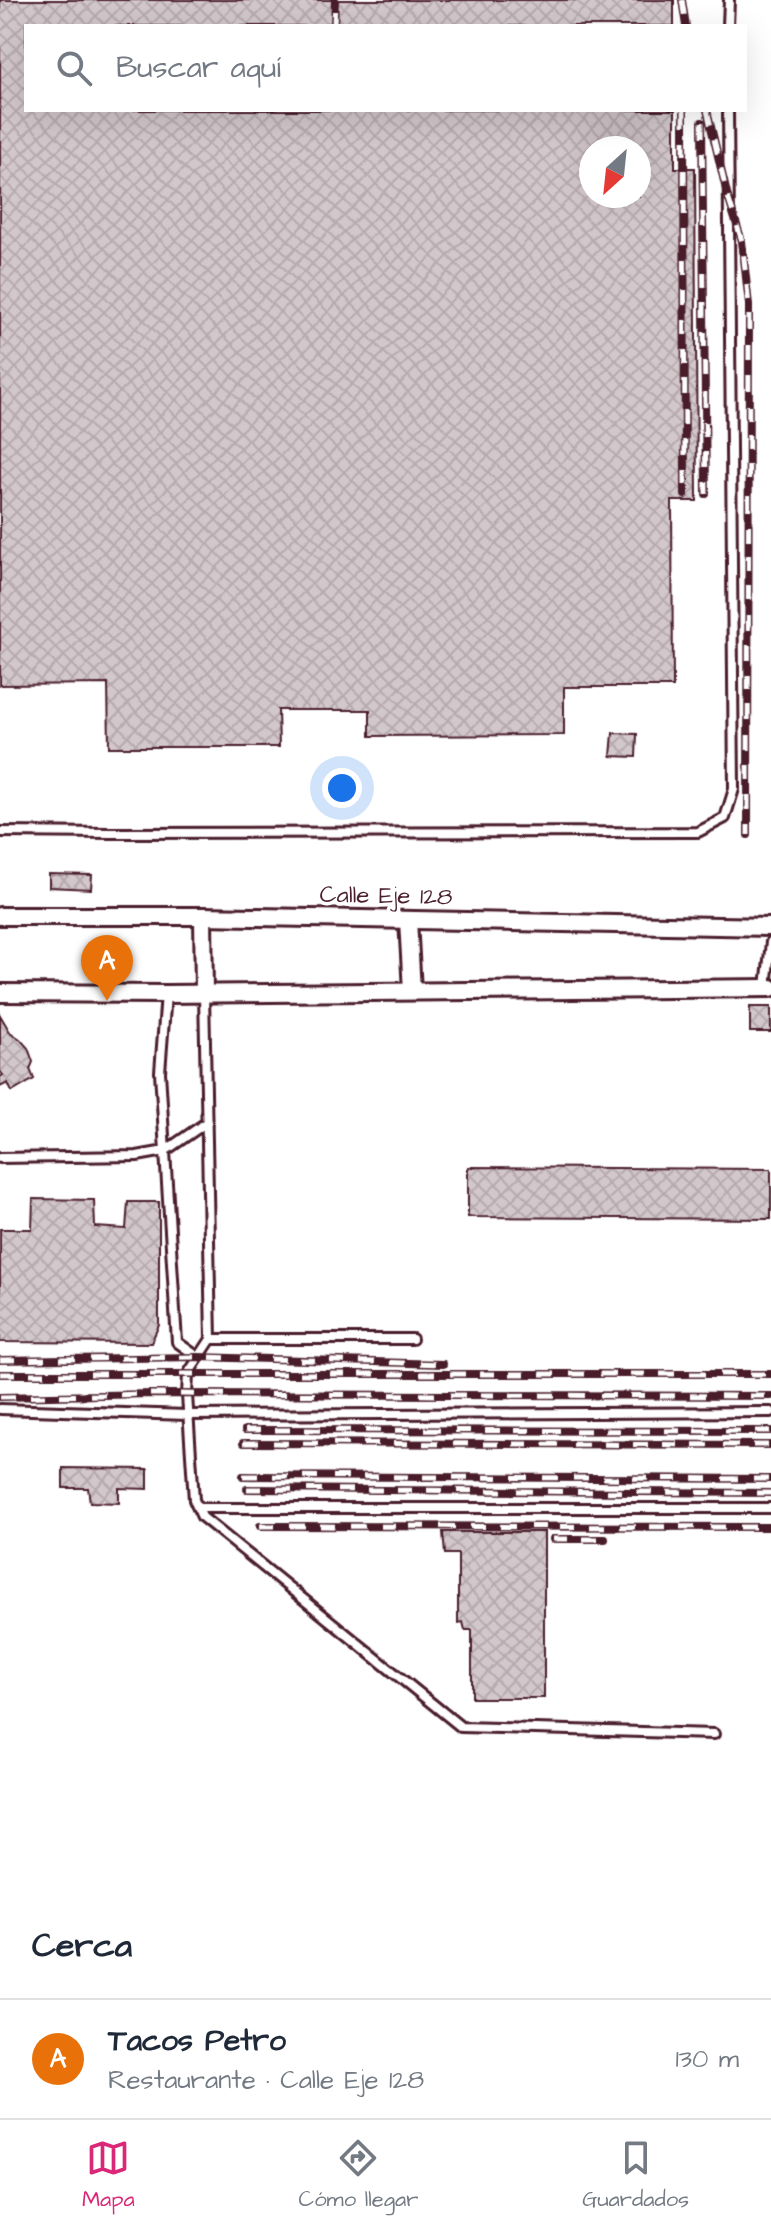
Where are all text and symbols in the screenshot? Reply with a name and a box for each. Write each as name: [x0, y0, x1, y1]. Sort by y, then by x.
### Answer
search box: [24, 24, 747, 112]
icon: search: [52, 46, 96, 90]
text: Buscar aquí: [116, 47, 281, 89]
north arrow: [579, 136, 651, 208]
your location: [322, 768, 362, 808]
street label: Calle Eje 128: [319, 878, 453, 914]
pin: A: [81, 935, 133, 1001]
text: Cerca: [32, 1922, 132, 1970]
text: Tacos Petro: [108, 2020, 286, 2062]
text: A: [50, 2041, 66, 2077]
text: 130 m: [675, 2041, 739, 2077]
text: Restaurante · Calle Eje 128: [108, 2062, 424, 2098]
tab: Mapa: [82, 2136, 135, 2215]
tab: Cómo llegar: [299, 2136, 418, 2215]
tab: Guardados: [582, 2136, 689, 2215]

